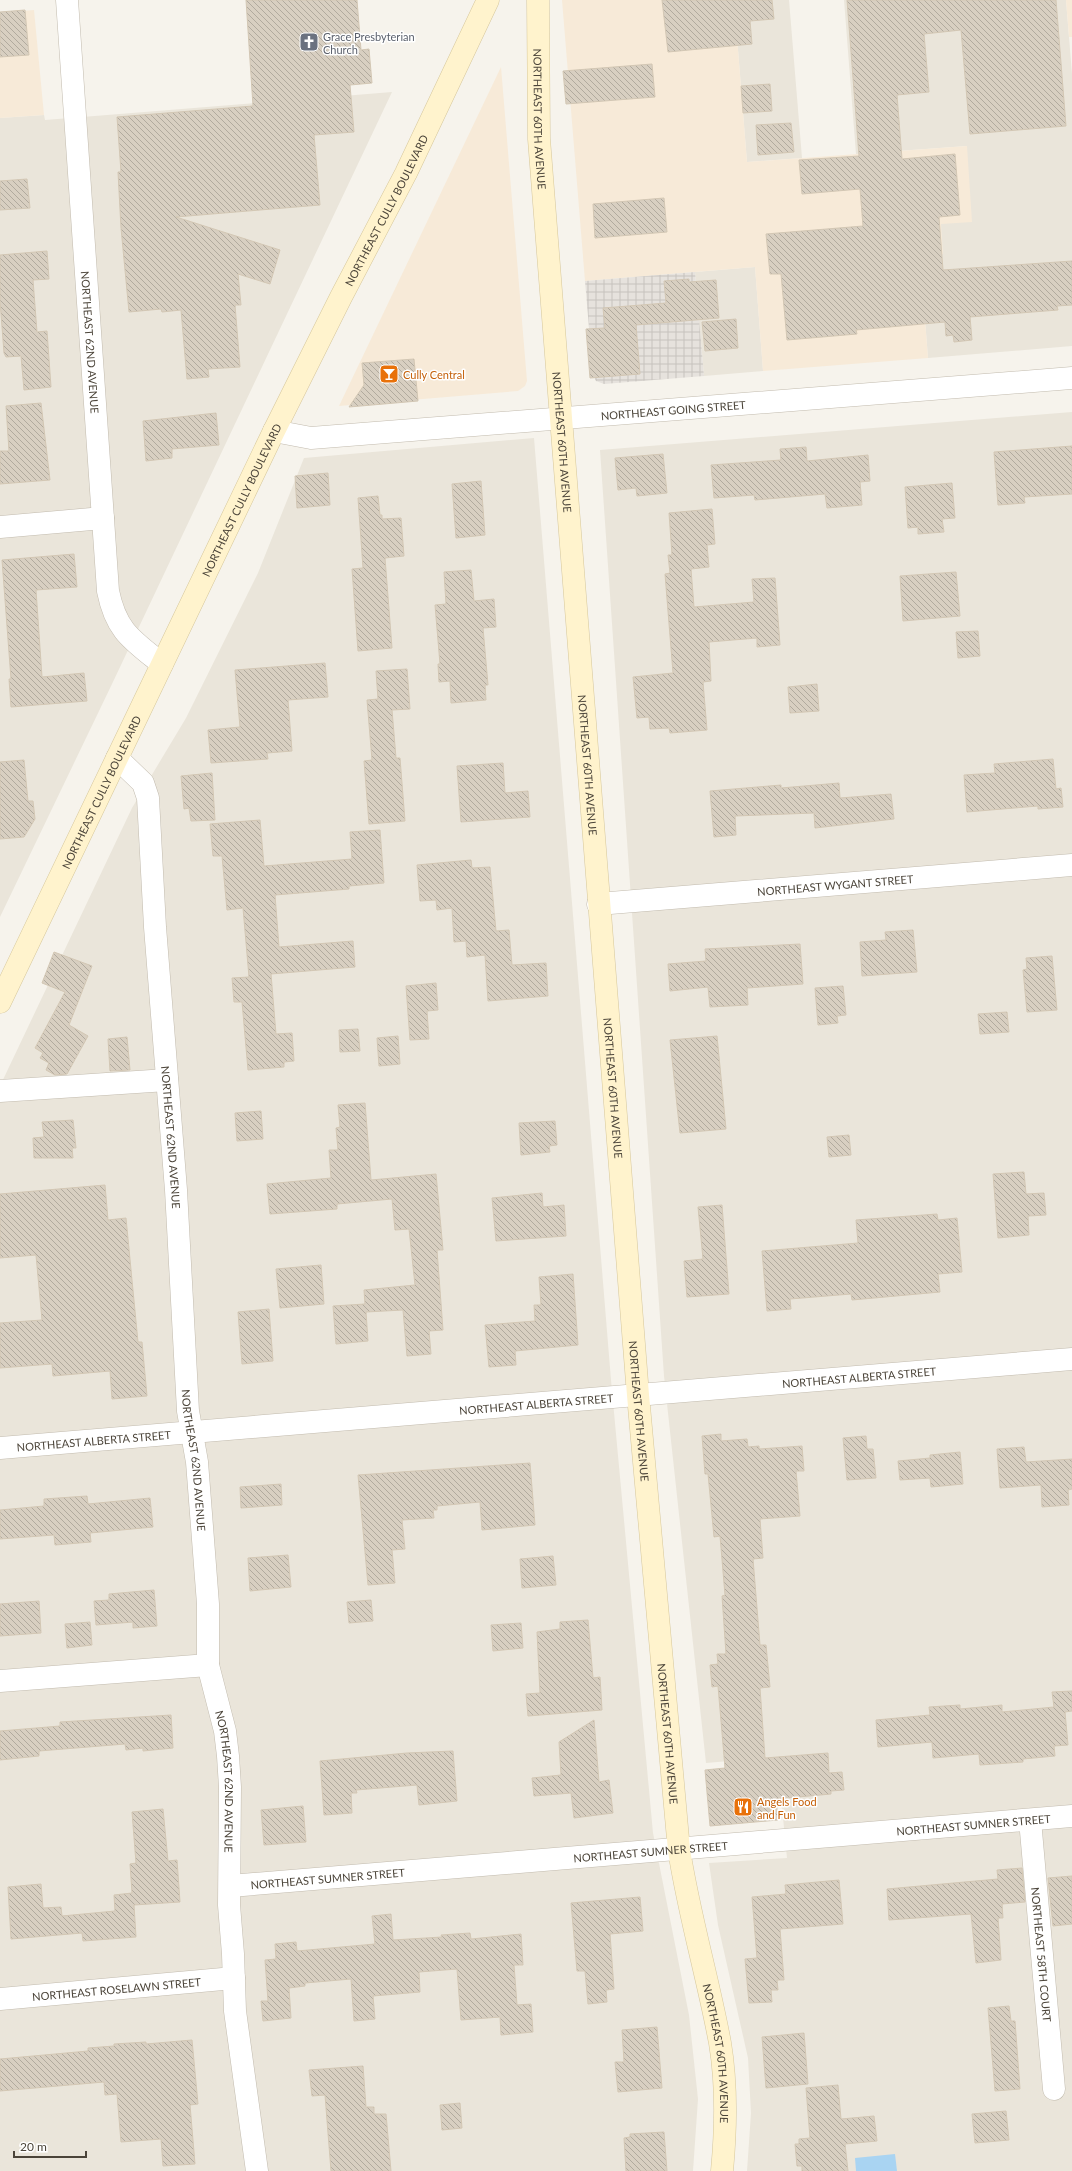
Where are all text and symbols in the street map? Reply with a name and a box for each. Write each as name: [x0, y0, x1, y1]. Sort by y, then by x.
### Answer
place label: Grace Presbyterian Church: [323, 30, 415, 56]
church icon: Grace Presbyterian Church: [298, 31, 320, 53]
street label: NORTHEAST 60TH AVENUE: [532, 48, 549, 190]
street label: NORTHEAST CULLY BOULEVARD: [342, 132, 430, 288]
street label: NORTHEAST 62ND AVENUE: [79, 270, 102, 414]
bar icon: Cully Central: [378, 363, 400, 385]
place label: Cully Central: [403, 368, 465, 381]
street label: NORTHEAST 60TH AVENUE: [551, 371, 575, 513]
street label: NORTHEAST GOING STREET: [600, 397, 747, 422]
street label: NORTHEAST CULLY BOULEVARD: [199, 421, 283, 578]
street label: NORTHEAST 60TH AVENUE: [576, 694, 600, 836]
street label: NORTHEAST CULLY BOULEVARD: [59, 713, 143, 871]
street label: NORTHEAST WYGANT STREET: [757, 872, 914, 897]
street label: NORTHEAST 60TH AVENUE: [602, 1017, 626, 1159]
street label: NORTHEAST 62ND AVENUE: [160, 1065, 184, 1209]
street label: NORTHEAST 60TH AVENUE: [627, 1340, 652, 1482]
street label: NORTHEAST ALBERTA STREET: [781, 1364, 937, 1390]
street label: NORTHEAST 62ND AVENUE: [180, 1389, 209, 1532]
street label: NORTHEAST ALBERTA STREET: [459, 1391, 614, 1416]
street label: NORTHEAST ALBERTA STREET: [16, 1427, 172, 1453]
street label: NORTHEAST 60TH AVENUE: [656, 1663, 681, 1805]
street label: NORTHEAST 62ND AVENUE: [213, 1709, 237, 1853]
place label: Angels Food and Fun: [757, 1795, 817, 1821]
restaurant icon: Angels Food and Fun: [732, 1796, 754, 1818]
street label: NORTHEAST SUMNER STREET: [896, 1811, 1052, 1837]
street label: NORTHEAST SUMNER STREET: [573, 1838, 729, 1864]
street label: NORTHEAST SUMNER STREET: [250, 1865, 406, 1891]
street label: NORTHEAST 58TH COURT: [1030, 1886, 1055, 2023]
street label: NORTHEAST ROSELAWN STREET: [32, 1974, 202, 2003]
street label: NORTHEAST 60TH AVENUE: [701, 1982, 732, 2123]
scale bar: [14, 2133, 86, 2159]
text: 20 m: [20, 2139, 47, 2154]

